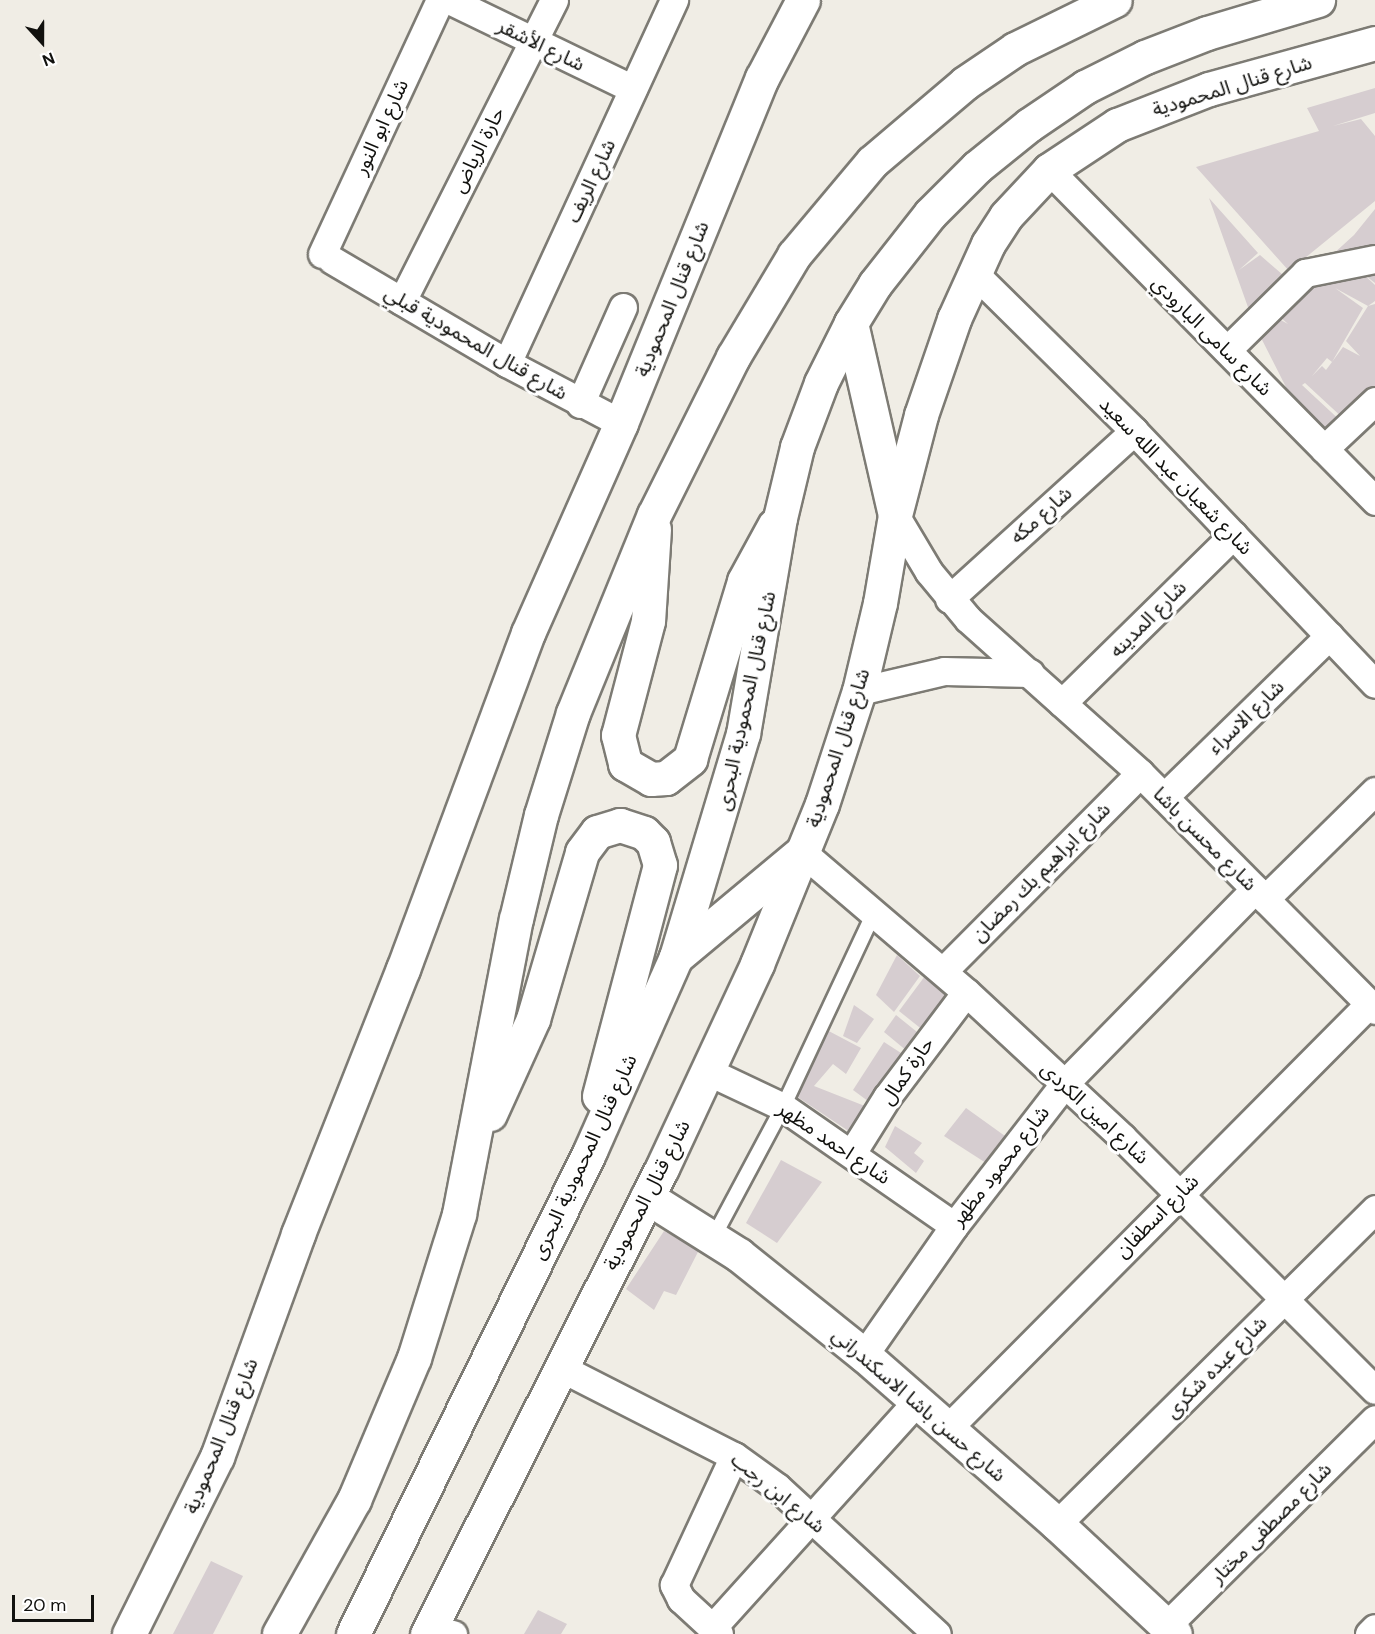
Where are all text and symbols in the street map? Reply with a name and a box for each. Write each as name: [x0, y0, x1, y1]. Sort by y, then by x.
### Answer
north arrow: [12, 12, 72, 72]
street label: شارع الأشقر: [493, 14, 589, 76]
text: N: [39, 47, 58, 71]
street label: شارع قنال المحمودية: [1149, 50, 1315, 122]
street label: شارع ابو النور: [348, 75, 414, 179]
street label: حارة الرياض: [446, 103, 510, 197]
street label: شارع الريف: [561, 135, 621, 227]
street label: شارع قنال المحمودية: [630, 218, 714, 380]
street label: شارع سامى البارودي: [1147, 271, 1277, 401]
street label: شارع قنال المحمودية قبلي: [380, 281, 572, 405]
street label: شارع شعبان عبد الله سعيد: [1094, 392, 1258, 560]
street label: شارع مكه: [1005, 481, 1077, 549]
street label: شارع المدينه: [1105, 576, 1191, 662]
street label: شارع قنال المحمودية البحرى: [711, 589, 781, 813]
street label: شارع قنال المحمودية: [801, 666, 875, 830]
street label: شارع الاسراء: [1203, 675, 1289, 759]
street label: شارع محسن باشا: [1148, 782, 1262, 896]
street label: شارع ابراهيم بك رمضان: [966, 797, 1116, 947]
street label: حارة كمال: [875, 1033, 939, 1109]
street label: شارع قنال المحمودية البحرى: [526, 1051, 642, 1263]
street label: شارع امين الكردى: [1036, 1057, 1154, 1169]
street label: شارع احمد مظهر: [773, 1096, 895, 1190]
street label: شارع محمود مظهر: [946, 1101, 1054, 1231]
street label: شارع قنال المحمودية: [599, 1116, 695, 1274]
street label: شارع اسطفان: [1110, 1169, 1204, 1263]
street label: شارع عبده شكرى: [1160, 1311, 1272, 1423]
street label: شارع حسن باشا الاسكندراني: [827, 1323, 1011, 1487]
street label: شارع قنال المحمودية: [179, 1355, 263, 1517]
street label: شارع ابن رجب: [726, 1448, 830, 1538]
street label: شارع مصطفى مختار: [1205, 1457, 1337, 1589]
scale bar: [15, 1583, 98, 1621]
text: 20 m: [23, 1593, 66, 1617]

